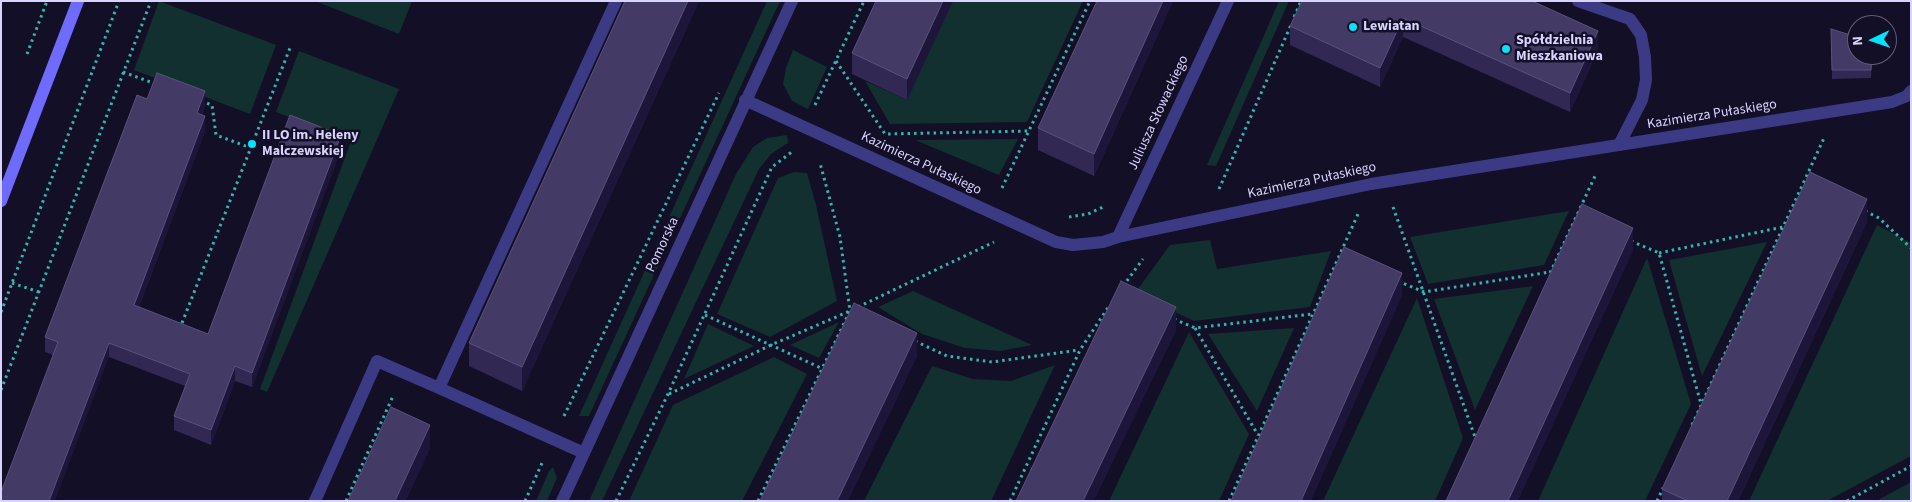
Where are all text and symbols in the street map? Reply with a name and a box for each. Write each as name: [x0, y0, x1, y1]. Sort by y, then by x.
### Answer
north arrow: [1847, 15, 1897, 65]
place label: Lewiatan: [1363, 19, 1420, 35]
marker: Lewiatan: [1347, 21, 1359, 33]
place label: Spółdzielnia Mieszkaniowa: [1516, 33, 1603, 65]
text: N: [1848, 36, 1868, 46]
marker: Spółdzielnia Mieszkaniowa: [1500, 43, 1512, 55]
street label: Juliusza Słowackiego: [1125, 53, 1193, 173]
street label: Kazimierza Pułaskiego: [1646, 96, 1778, 134]
place label: II LO im. Heleny Malczewskiej: [262, 128, 358, 160]
street label: Kazimierza Pułaskiego: [858, 129, 984, 199]
marker: II LO im. Heleny Malczewskiej: [246, 138, 258, 150]
street label: Kazimierza Pułaskiego: [1246, 159, 1378, 203]
street label: Pomorska: [643, 215, 683, 275]

